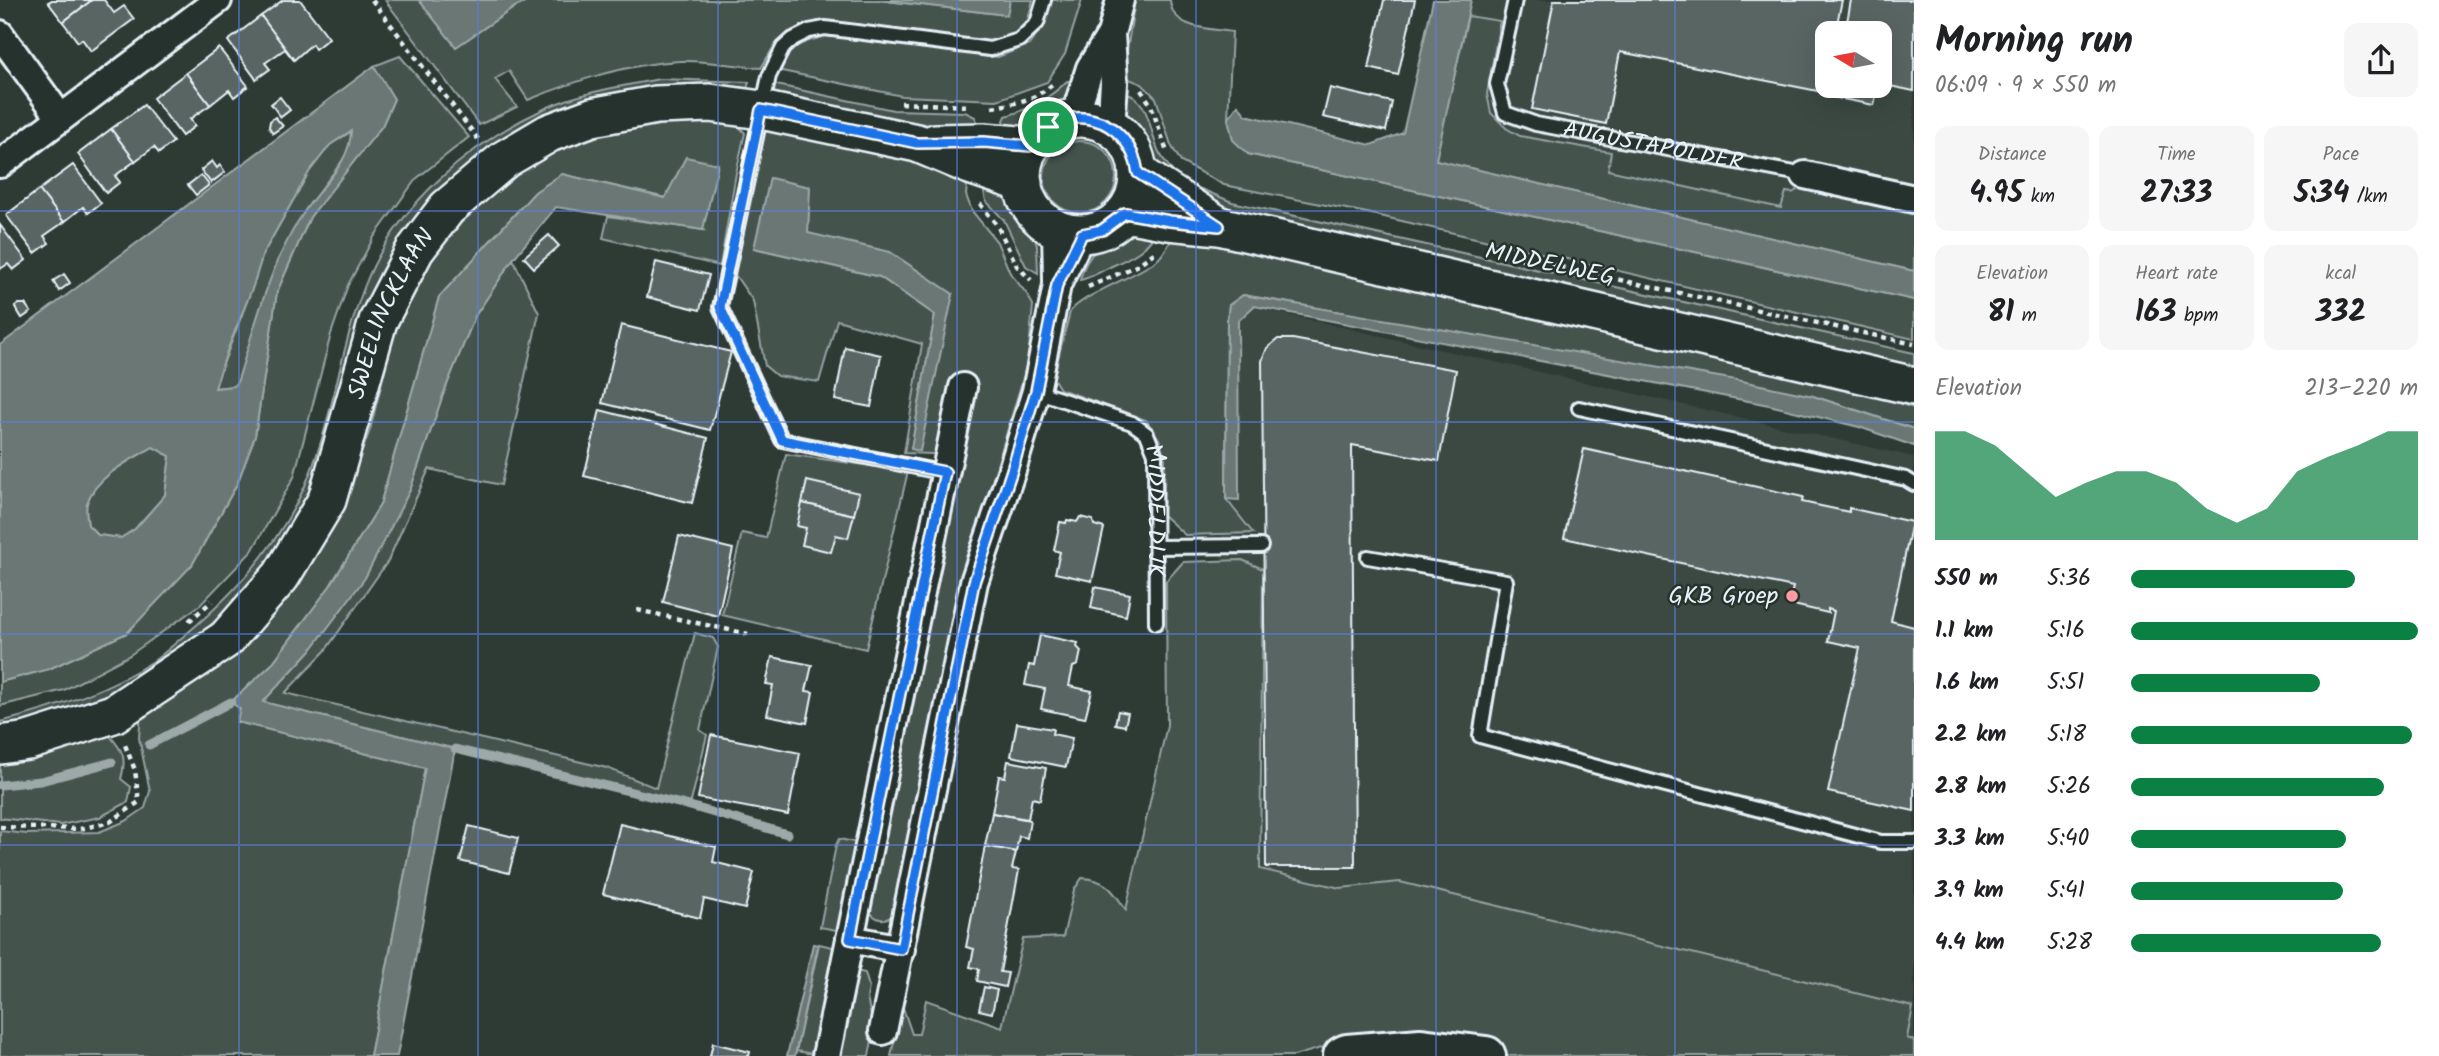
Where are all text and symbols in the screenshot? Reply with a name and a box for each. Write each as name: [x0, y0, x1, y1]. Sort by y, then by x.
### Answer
text: Morning run: [1935, 12, 2133, 72]
north arrow: [1815, 21, 1892, 98]
map controls: [1815, 21, 1892, 98]
button: share: [2344, 23, 2418, 97]
text: 06:09 · 9 × 550 m: [1935, 68, 2116, 104]
pin: [1018, 97, 1078, 157]
icon: arrive: [1029, 108, 1067, 146]
street label: AUGUSTAPOLDER: [1560, 110, 1746, 182]
text: Distance: [1978, 140, 2046, 170]
text: Time: [2157, 140, 2196, 170]
text: Pace: [2323, 140, 2359, 170]
text: 4.95: [1969, 170, 2023, 218]
text: 27:33: [2141, 170, 2212, 218]
text: 5:34: [2294, 170, 2349, 218]
text: km: [2023, 182, 2055, 212]
text: /km: [2349, 182, 2388, 212]
street label: SWEELINCKLAAN: [337, 220, 444, 404]
street label: MIDDELWEG: [1481, 232, 1619, 298]
text: Elevation: [1976, 259, 2048, 289]
text: Heart rate: [2135, 259, 2218, 289]
text: kcal: [2325, 259, 2356, 289]
text: 81: [1987, 289, 2014, 337]
text: 163: [2135, 289, 2176, 337]
text: 332: [2316, 289, 2366, 337]
text: m: [2014, 301, 2037, 331]
text: bpm: [2176, 301, 2218, 331]
text: Elevation: [1935, 371, 2022, 407]
text: 213–220 m: [2304, 371, 2418, 407]
street label: MIDDELDIJK: [1133, 438, 1177, 578]
text: 550 m: [1935, 561, 1998, 597]
text: 5:36: [2047, 561, 2091, 597]
place label: GKB Groep: [1668, 577, 1779, 616]
marker: GKB Groep: [1784, 588, 1800, 604]
text: 1.1 km: [1935, 613, 1993, 649]
text: 5:16: [2047, 613, 2085, 649]
text: 1.6 km: [1935, 665, 1999, 701]
text: 5:51: [2047, 665, 2085, 701]
text: 2.2 km: [1935, 717, 2006, 753]
text: 5:18: [2047, 717, 2086, 753]
text: 2.8 km: [1935, 769, 2006, 805]
text: 5:26: [2047, 769, 2091, 805]
text: 3.3 km: [1935, 821, 2005, 857]
text: 5:40: [2047, 821, 2089, 857]
text: 3.9 km: [1935, 873, 2004, 909]
text: 5:41: [2047, 873, 2085, 909]
text: 4.4 km: [1935, 925, 2005, 961]
text: 5:28: [2047, 925, 2092, 961]

